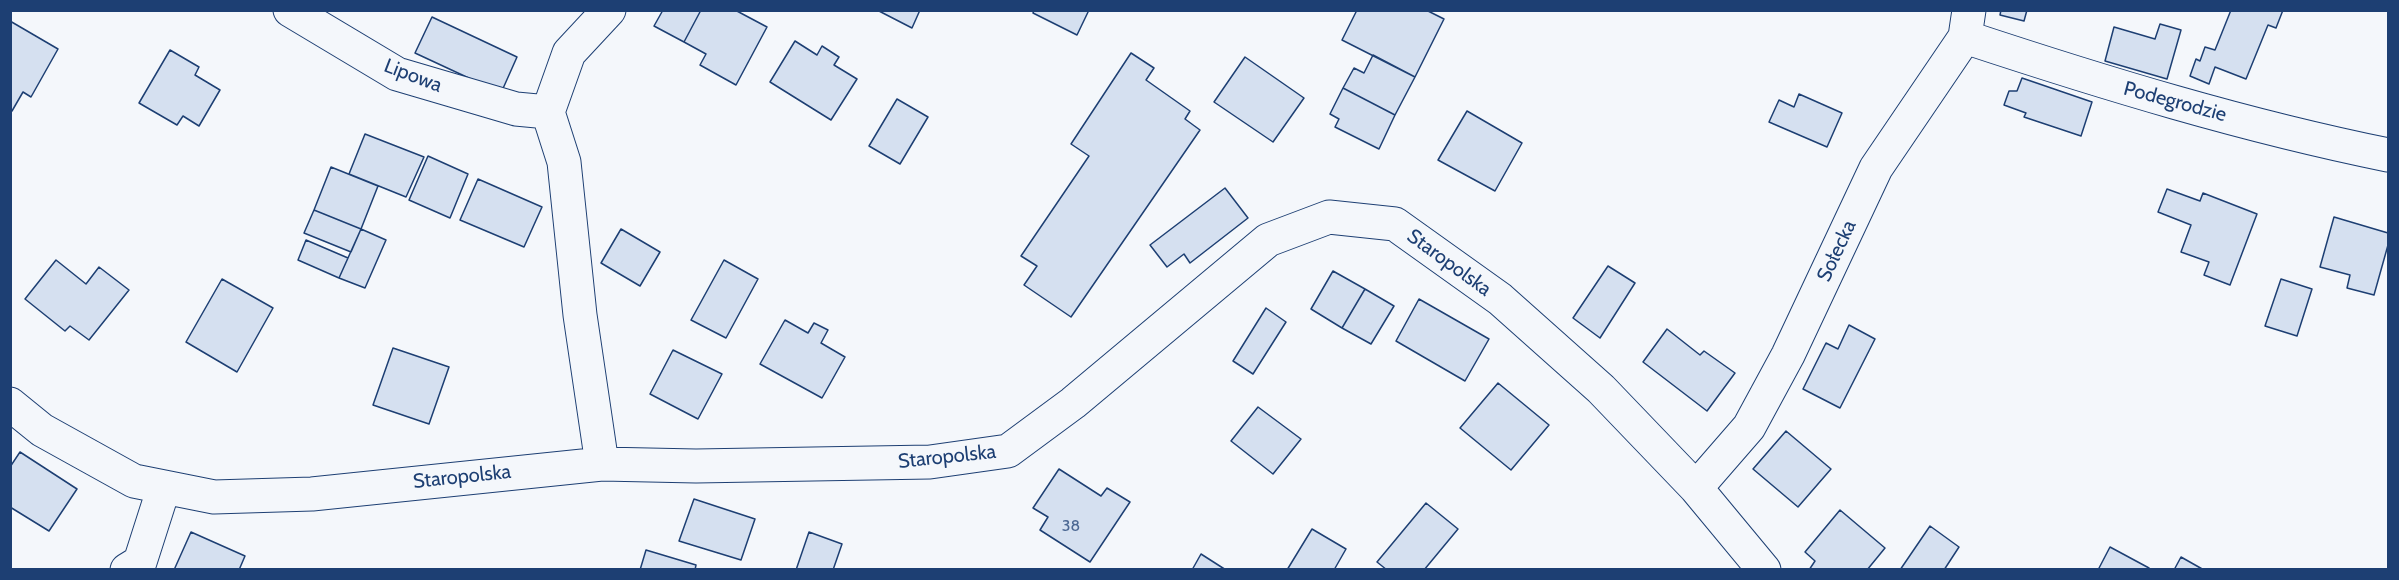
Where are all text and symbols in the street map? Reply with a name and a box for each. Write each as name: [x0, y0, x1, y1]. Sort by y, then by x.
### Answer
street label: Lipowa: [381, 54, 445, 98]
street label: Podegrodzie: [2121, 77, 2229, 127]
street label: Sołecka: [1812, 216, 1862, 286]
street label: Staropolska: [1402, 224, 1496, 302]
street label: Staropolska: [897, 440, 997, 474]
street label: Staropolska: [412, 460, 512, 494]
house number: 38: [1062, 516, 1080, 536]

